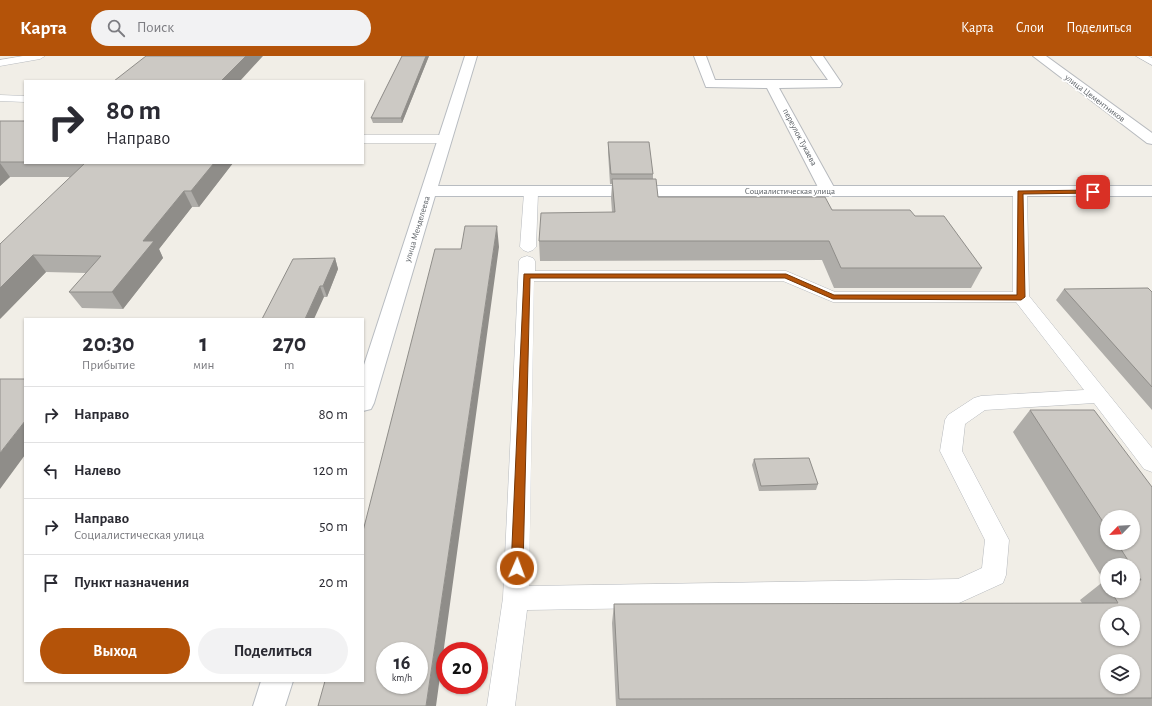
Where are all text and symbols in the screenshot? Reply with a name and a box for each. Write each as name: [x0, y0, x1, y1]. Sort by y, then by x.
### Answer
search box: [91, 10, 371, 46]
icon: search: [105, 17, 127, 39]
text: Карта: [20, 19, 67, 38]
text: Поиск: [137, 20, 174, 35]
text: Карта: [961, 21, 994, 35]
text: Слои: [1016, 21, 1044, 35]
text: Поделиться: [1066, 21, 1132, 35]
street label: улица Цементников: [1062, 72, 1126, 124]
icon: right: [40, 96, 92, 148]
text: 80 m: [106, 97, 161, 125]
street label: переулок Тукаева: [781, 107, 818, 167]
text: Направо: [106, 130, 170, 148]
pin: [1076, 175, 1110, 209]
icon: arrive: [1082, 181, 1104, 203]
street label: Социалистическая улица: [745, 187, 835, 196]
street label: улица Менделеева: [403, 195, 432, 264]
text: 20:30: [82, 332, 135, 356]
text: 1: [199, 332, 208, 356]
text: 270: [272, 332, 306, 356]
text: Прибытие: [82, 359, 135, 372]
text: мин: [193, 359, 214, 372]
text: m: [284, 359, 294, 372]
icon: right: [40, 404, 62, 426]
text: Направо: [74, 407, 129, 422]
text: 80 m: [318, 407, 348, 422]
icon: left: [40, 460, 62, 482]
text: Налево: [74, 463, 121, 478]
text: 120 m: [314, 463, 348, 478]
north arrow: [1100, 510, 1140, 550]
map controls: [1100, 510, 1140, 694]
text: Направо: [74, 511, 129, 526]
icon: right: [40, 516, 62, 538]
text: 50 m: [319, 519, 348, 534]
text: Социалистическая улица: [74, 529, 204, 542]
position arrow: [496, 547, 538, 589]
button: sound: [1100, 558, 1140, 598]
icon: arrive: [40, 572, 62, 594]
text: Пункт назначения: [74, 575, 189, 590]
text: 20 m: [319, 575, 348, 590]
button: search: [1100, 606, 1140, 646]
button: Выход: [40, 628, 190, 674]
button: Поделиться: [198, 628, 348, 674]
speed limit sign: 20: [436, 642, 488, 694]
text: 16: [394, 653, 410, 673]
button: layers: [1100, 654, 1140, 694]
text: km/h: [392, 673, 412, 683]

